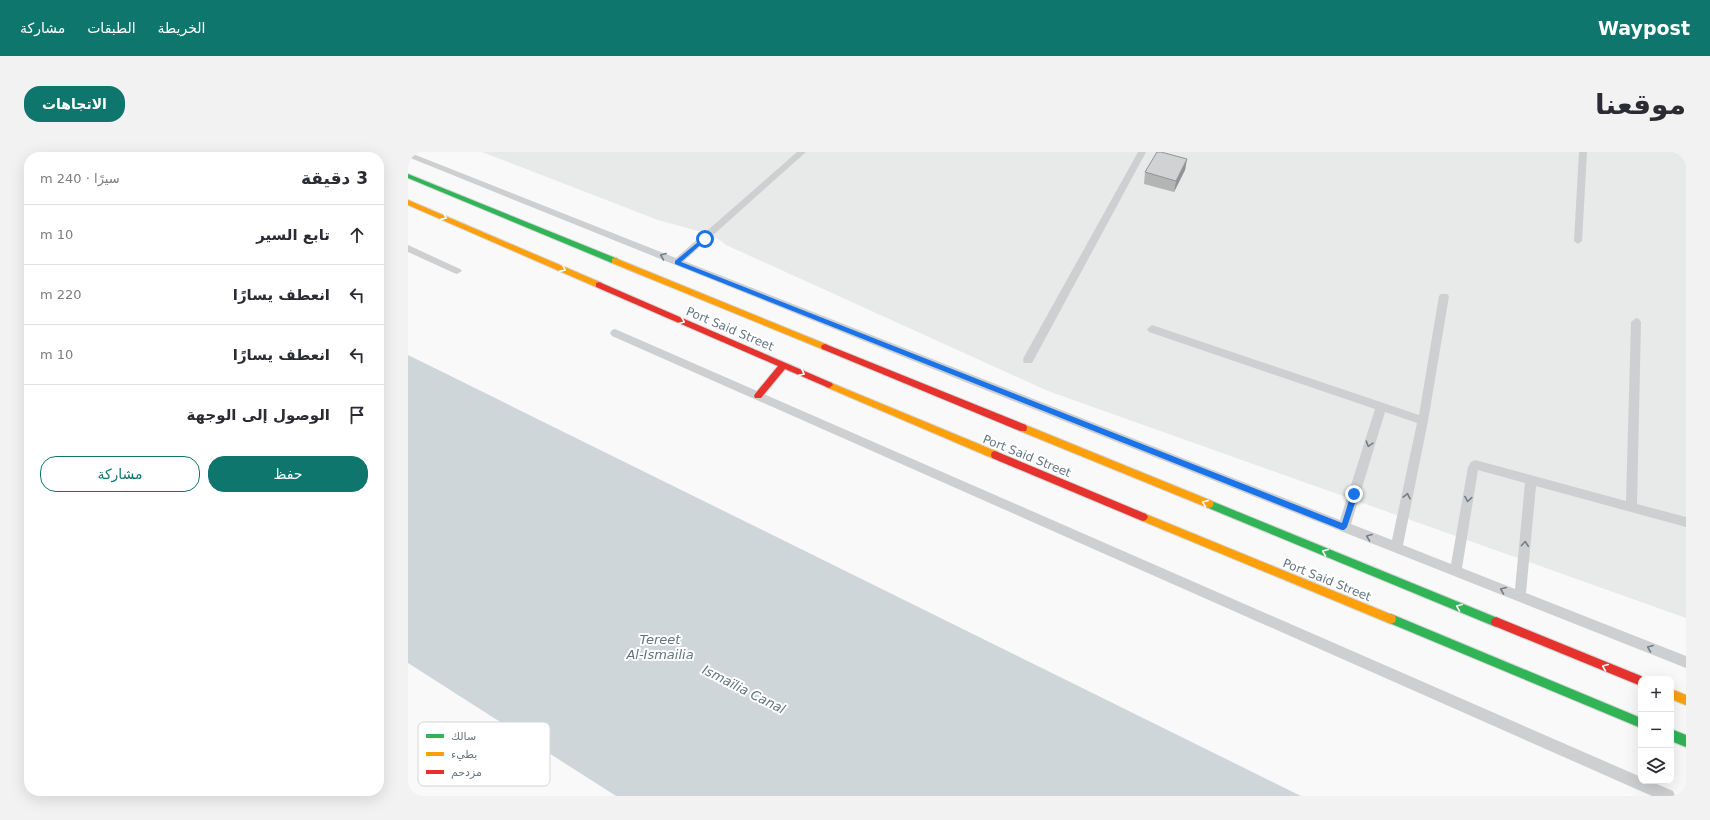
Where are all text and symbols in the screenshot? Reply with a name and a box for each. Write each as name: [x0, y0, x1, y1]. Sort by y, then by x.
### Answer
text: Waypost: [1598, 17, 1690, 39]
text: مشاركة: [20, 20, 65, 36]
text: الطبقات: [87, 20, 136, 36]
text: الخريطة: [158, 20, 205, 36]
button: الاتجاهات: [24, 86, 125, 122]
text: موقعنا: [1595, 88, 1686, 121]
text: 3 دقيقة: [301, 168, 368, 188]
text: سيرًا · 240 m: [40, 171, 120, 186]
one-way arrow: [440, 213, 447, 221]
icon: ahead: [346, 224, 368, 246]
text: تابع السير: [256, 226, 330, 244]
text: 10 m: [40, 227, 73, 242]
route start: [696, 230, 714, 248]
one-way arrow: [659, 253, 666, 261]
one-way arrow: [559, 264, 567, 272]
icon: left: [346, 284, 368, 306]
text: انعطف يسارًا: [233, 286, 330, 304]
text: 220 m: [40, 287, 82, 302]
street label: Port Said Street: [684, 304, 776, 354]
one-way arrow: [678, 316, 686, 324]
icon: left: [346, 344, 368, 366]
text: انعطف يسارًا: [233, 346, 330, 364]
text: 10 m: [40, 347, 73, 362]
one-way arrow: [797, 368, 805, 376]
icon: arrive: [346, 404, 368, 426]
text: الوصول إلى الوجهة: [187, 406, 330, 424]
street label: Port Said Street: [981, 432, 1073, 480]
one-way arrow: [1365, 441, 1374, 448]
button: مشاركة: [40, 456, 200, 492]
button: حفظ: [208, 456, 368, 492]
route end: [1345, 485, 1363, 503]
one-way arrow: [1403, 493, 1411, 499]
one-way arrow: [1464, 495, 1473, 502]
one-way arrow: [1202, 500, 1210, 508]
one-way arrow: [1365, 534, 1372, 542]
one-way arrow: [1521, 541, 1530, 547]
one-way arrow: [1322, 549, 1329, 557]
street label: Port Said Street: [1281, 556, 1373, 604]
one-way arrow: [1499, 586, 1506, 594]
one-way arrow: [1455, 603, 1462, 611]
water label: Tereet Al-Ismailia: [625, 632, 694, 662]
one-way arrow: [1646, 645, 1654, 653]
water label: Ismaïlia Canal: [700, 662, 788, 717]
one-way arrow: [1601, 663, 1608, 671]
map controls: [1638, 676, 1674, 784]
button: +: [1638, 676, 1674, 712]
button: −: [1638, 712, 1674, 748]
legend: [418, 722, 550, 786]
text: سالك: [451, 730, 476, 743]
text: بطيء: [451, 748, 477, 761]
button: layers: [1638, 748, 1674, 784]
text: مزدحم: [451, 766, 482, 779]

